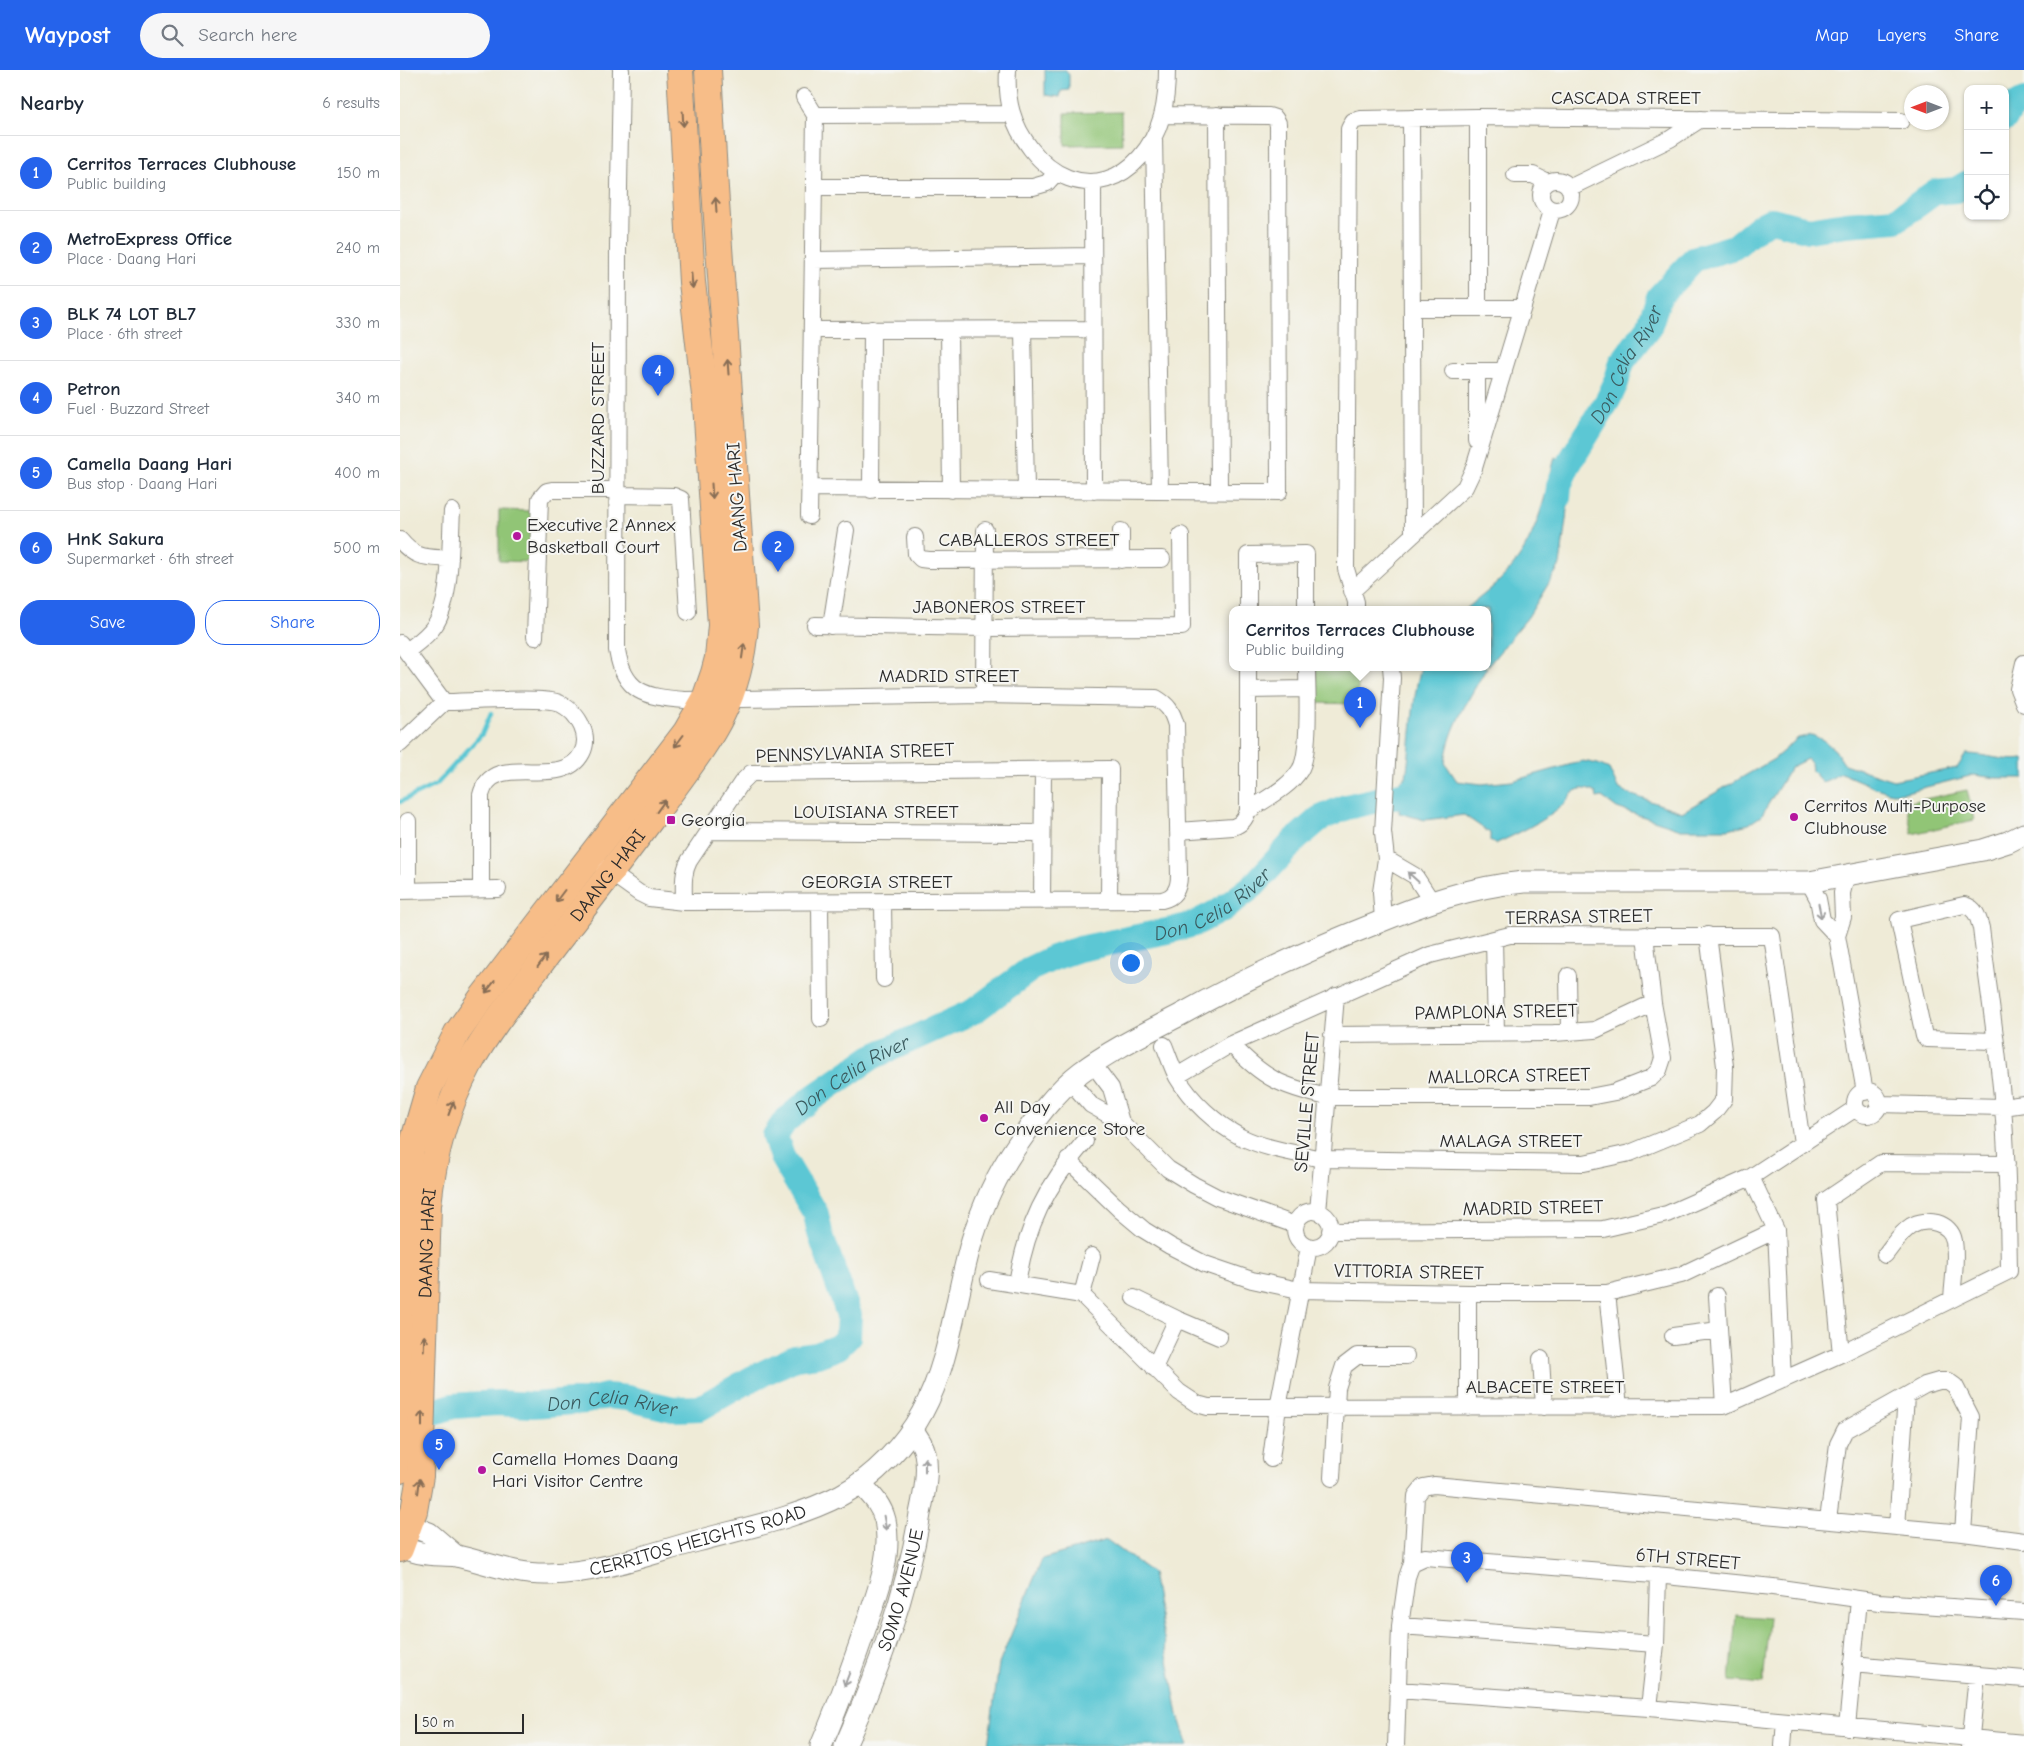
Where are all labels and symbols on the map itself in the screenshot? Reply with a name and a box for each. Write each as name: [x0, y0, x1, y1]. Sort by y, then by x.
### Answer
north arrow: [1904, 85, 1949, 130]
street label: CASCADA STREET: [1551, 87, 1701, 109]
one-way arrow: [678, 110, 687, 126]
one-way arrow: [711, 197, 721, 213]
one-way arrow: [688, 273, 697, 289]
water label: Don Celia River: [1585, 302, 1667, 428]
street label: BUZZARD STREET: [587, 342, 609, 494]
pin: 4: [642, 355, 674, 396]
one-way arrow: [724, 359, 733, 375]
street label: DAANG HARI: [722, 441, 752, 553]
one-way arrow: [708, 483, 717, 499]
place label: Executive 2 Annex Basketball Court: [527, 514, 676, 558]
street label: CABALLEROS STREET: [939, 529, 1120, 551]
marker: Executive 2 Annex Basketball Court: [511, 530, 523, 542]
pin: 2: [762, 531, 794, 572]
street label: JABONEROS STREET: [913, 596, 1085, 618]
one-way arrow: [738, 644, 748, 660]
street label: MADRID STREET: [879, 665, 1019, 687]
pin: 1: [1344, 687, 1376, 728]
one-way arrow: [674, 734, 685, 747]
street label: PENNSYLVANIA STREET: [755, 739, 955, 767]
place label: Cerritos Multi-Purpose Clubhouse: [1804, 795, 1986, 839]
one-way arrow: [656, 799, 666, 813]
street label: LOUISIANA STREET: [793, 801, 959, 823]
place label: Georgia: [681, 809, 745, 831]
marker: Cerritos Multi-Purpose Clubhouse: [1788, 811, 1800, 823]
marker: Georgia: [665, 814, 677, 826]
street label: DAANG HARI: [566, 825, 650, 926]
water label: Don Celia River: [1152, 862, 1276, 945]
street label: GEORGIA STREET: [801, 871, 953, 893]
one-way arrow: [1406, 871, 1419, 883]
one-way arrow: [555, 889, 566, 902]
one-way arrow: [1816, 902, 1825, 918]
street label: TERRASA STREET: [1505, 905, 1653, 929]
your location: [1118, 950, 1144, 976]
one-way arrow: [537, 954, 547, 968]
one-way arrow: [485, 980, 495, 994]
street label: PAMPLONA STREET: [1414, 1000, 1578, 1024]
water label: Don Celia River: [790, 1030, 914, 1120]
street label: SEVILLE STREET: [1290, 1031, 1324, 1173]
street label: MALLORCA STREET: [1428, 1064, 1591, 1088]
place label: All Day Convenience Store: [994, 1096, 1145, 1140]
one-way arrow: [447, 1100, 456, 1116]
marker: All Day Convenience Store: [978, 1112, 990, 1124]
street label: MALAGA STREET: [1440, 1130, 1583, 1152]
street label: DAANG HARI: [414, 1187, 441, 1298]
street label: MADRID STREET: [1463, 1196, 1604, 1220]
street label: VITTORIA STREET: [1334, 1260, 1484, 1284]
one-way arrow: [419, 1335, 429, 1352]
street label: ALBACETE STREET: [1466, 1376, 1624, 1398]
water label: Don Celia River: [546, 1384, 679, 1421]
one-way arrow: [417, 1411, 427, 1427]
pin: 5: [423, 1429, 455, 1470]
place label: Camella Homes Daang Hari Visitor Centre: [492, 1448, 679, 1492]
one-way arrow: [920, 1457, 930, 1473]
marker: Camella Homes Daang Hari Visitor Centre: [476, 1464, 488, 1476]
one-way arrow: [414, 1478, 424, 1494]
street label: CERRITOS HEIGHTS ROAD: [587, 1500, 809, 1581]
one-way arrow: [880, 1515, 890, 1531]
street label: SOMO AVENUE: [873, 1527, 928, 1654]
pin: 3: [1451, 1542, 1483, 1583]
street label: 6TH STREET: [1635, 1543, 1741, 1575]
pin: 6: [1980, 1565, 2012, 1606]
one-way arrow: [842, 1671, 851, 1687]
scale bar: [415, 1711, 524, 1734]

